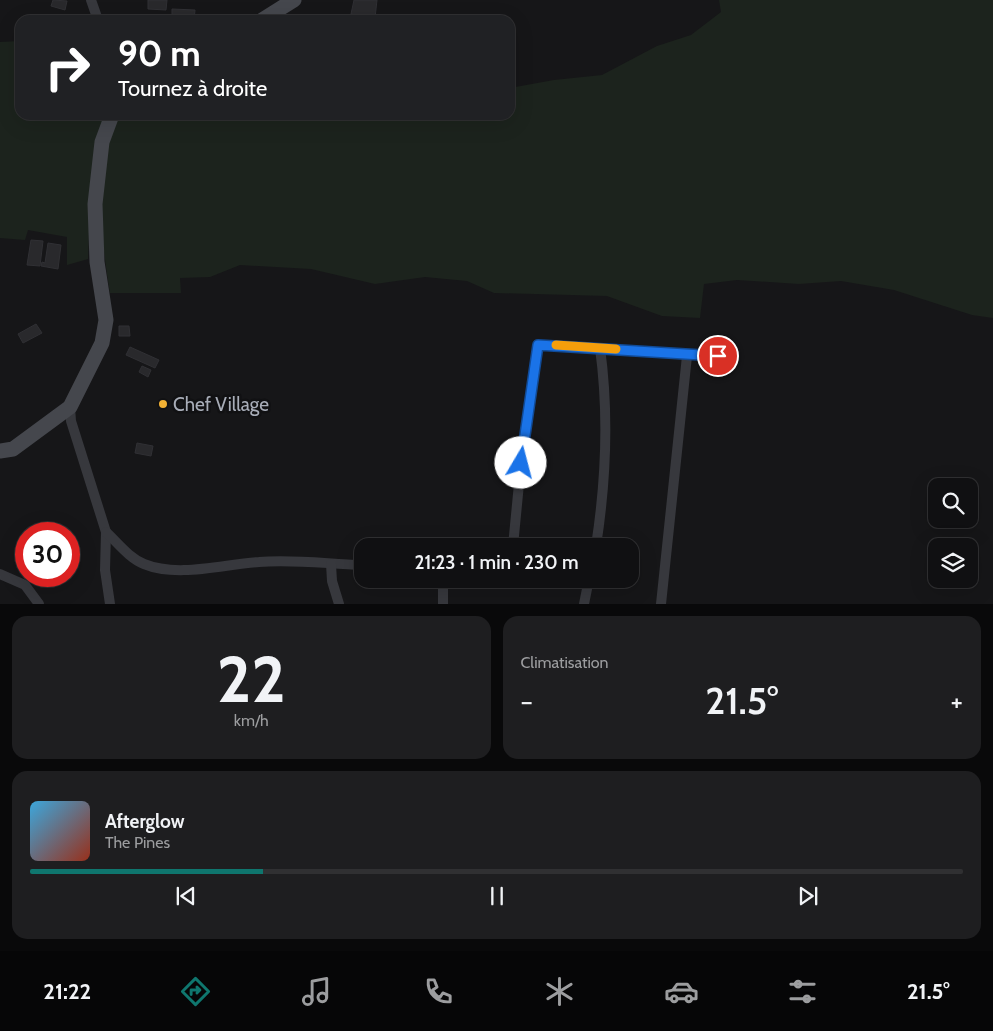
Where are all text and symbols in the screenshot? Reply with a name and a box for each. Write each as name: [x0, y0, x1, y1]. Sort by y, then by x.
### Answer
text: 90 m: [118, 32, 201, 75]
icon: right: [35, 35, 100, 100]
text: Tournez à droite: [118, 75, 267, 102]
pin: [697, 335, 739, 377]
icon: arrive: [704, 342, 732, 370]
place label: Chef Village: [173, 393, 269, 416]
marker: Chef Village: [157, 398, 169, 410]
position arrow: [494, 436, 546, 488]
map controls: [928, 478, 978, 588]
button: search: [928, 478, 978, 528]
speed limit sign: 30: [15, 522, 80, 587]
button: layers: [928, 538, 978, 588]
text: 21:23 · 1 min · 230 m: [414, 551, 579, 574]
text: 22: [217, 639, 286, 718]
text: Climatisation: [521, 653, 609, 672]
text: 21.5°: [705, 677, 778, 724]
text: −: [521, 684, 533, 718]
text: +: [951, 684, 963, 718]
text: km/h: [234, 711, 269, 730]
text: Afterglow: [105, 810, 185, 833]
text: The Pines: [105, 833, 170, 852]
icon: previous: [172, 882, 200, 910]
icon: pause: [483, 882, 511, 910]
icon: next: [794, 882, 822, 910]
icon: directions: [178, 974, 213, 1009]
icon: music: [299, 974, 334, 1009]
icon: phone: [421, 974, 456, 1009]
icon: climate: [542, 974, 577, 1009]
icon: car: [664, 974, 699, 1009]
icon: filters: [785, 974, 820, 1009]
text: 21:22: [43, 978, 91, 1005]
text: 21.5°: [907, 978, 950, 1005]

